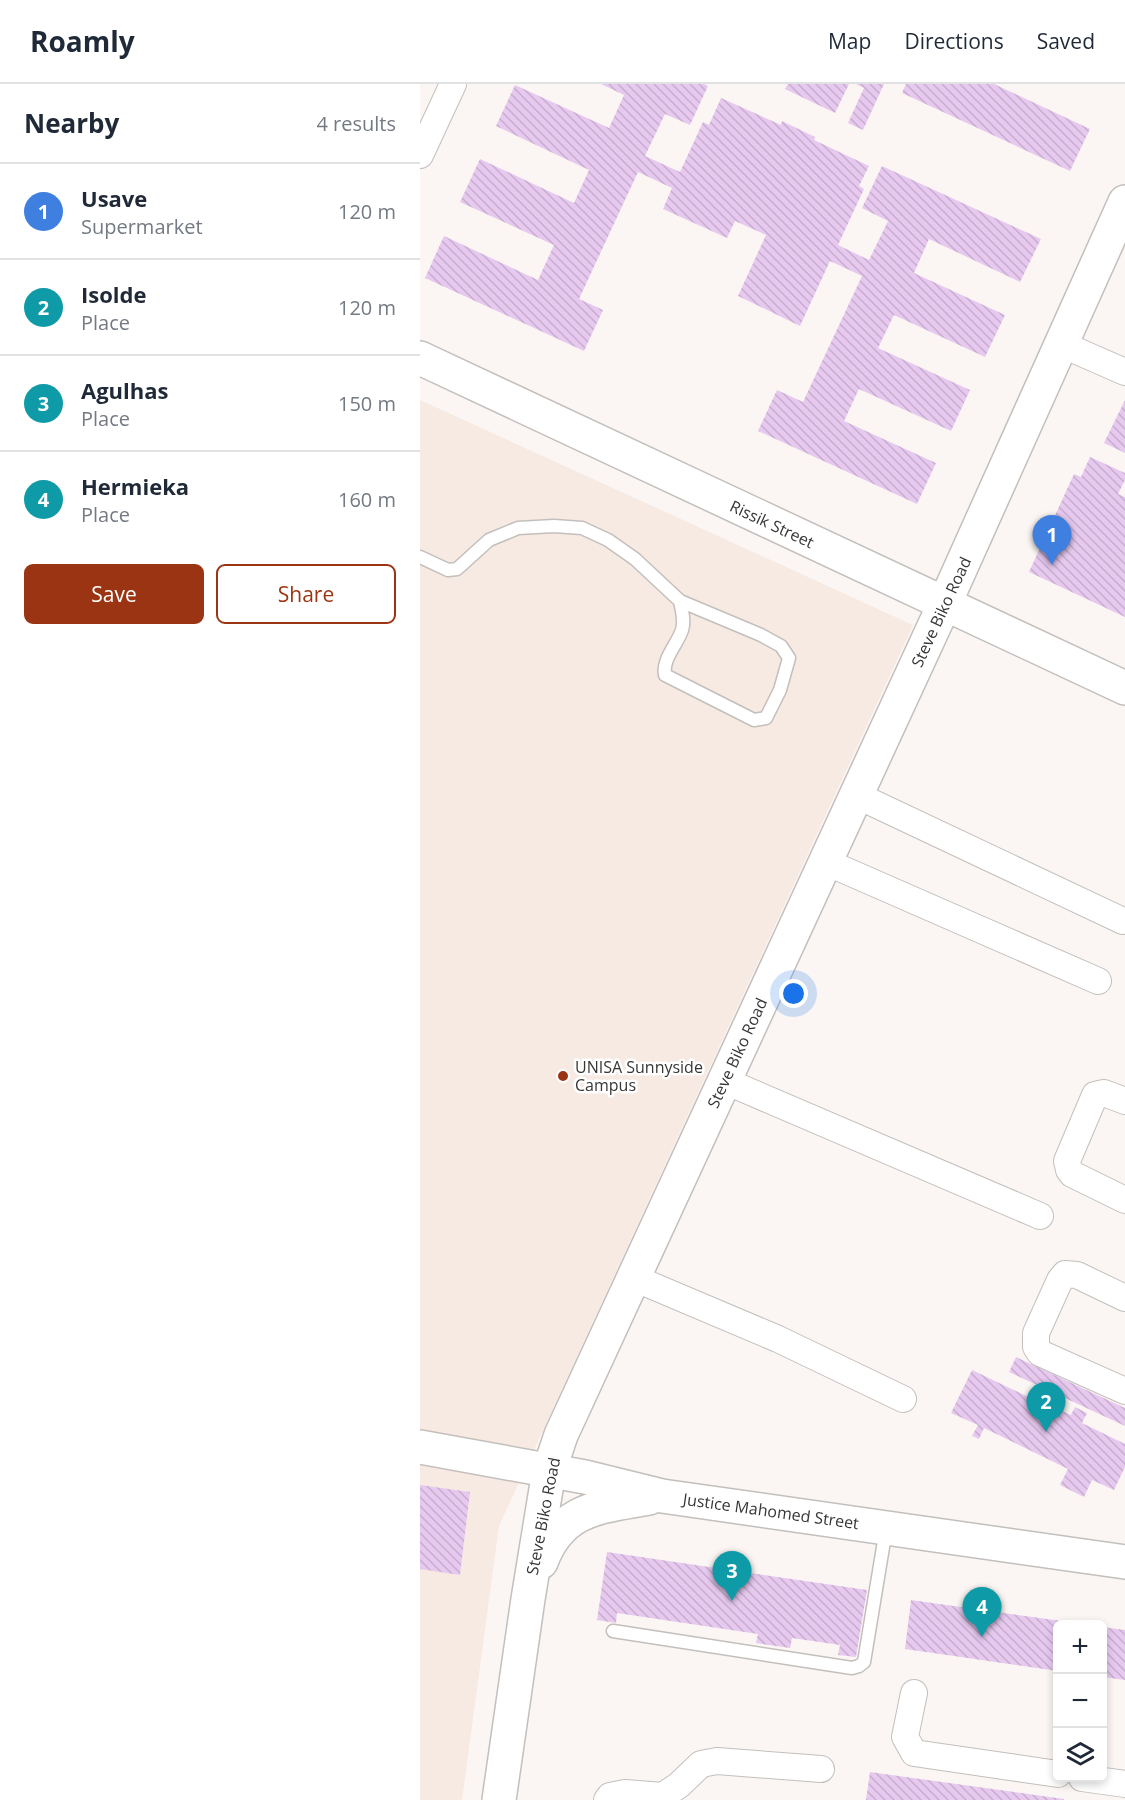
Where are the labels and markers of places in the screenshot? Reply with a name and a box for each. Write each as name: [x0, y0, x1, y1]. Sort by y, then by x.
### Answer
pin: 1: [1032, 516, 1072, 565]
place label: UNISA Sunnyside Campus: [575, 1056, 703, 1096]
marker: UNISA Sunnyside Campus: [556, 1069, 570, 1083]
pin: 2: [1026, 1382, 1066, 1432]
pin: 3: [712, 1552, 752, 1601]
pin: 4: [962, 1588, 1002, 1637]

